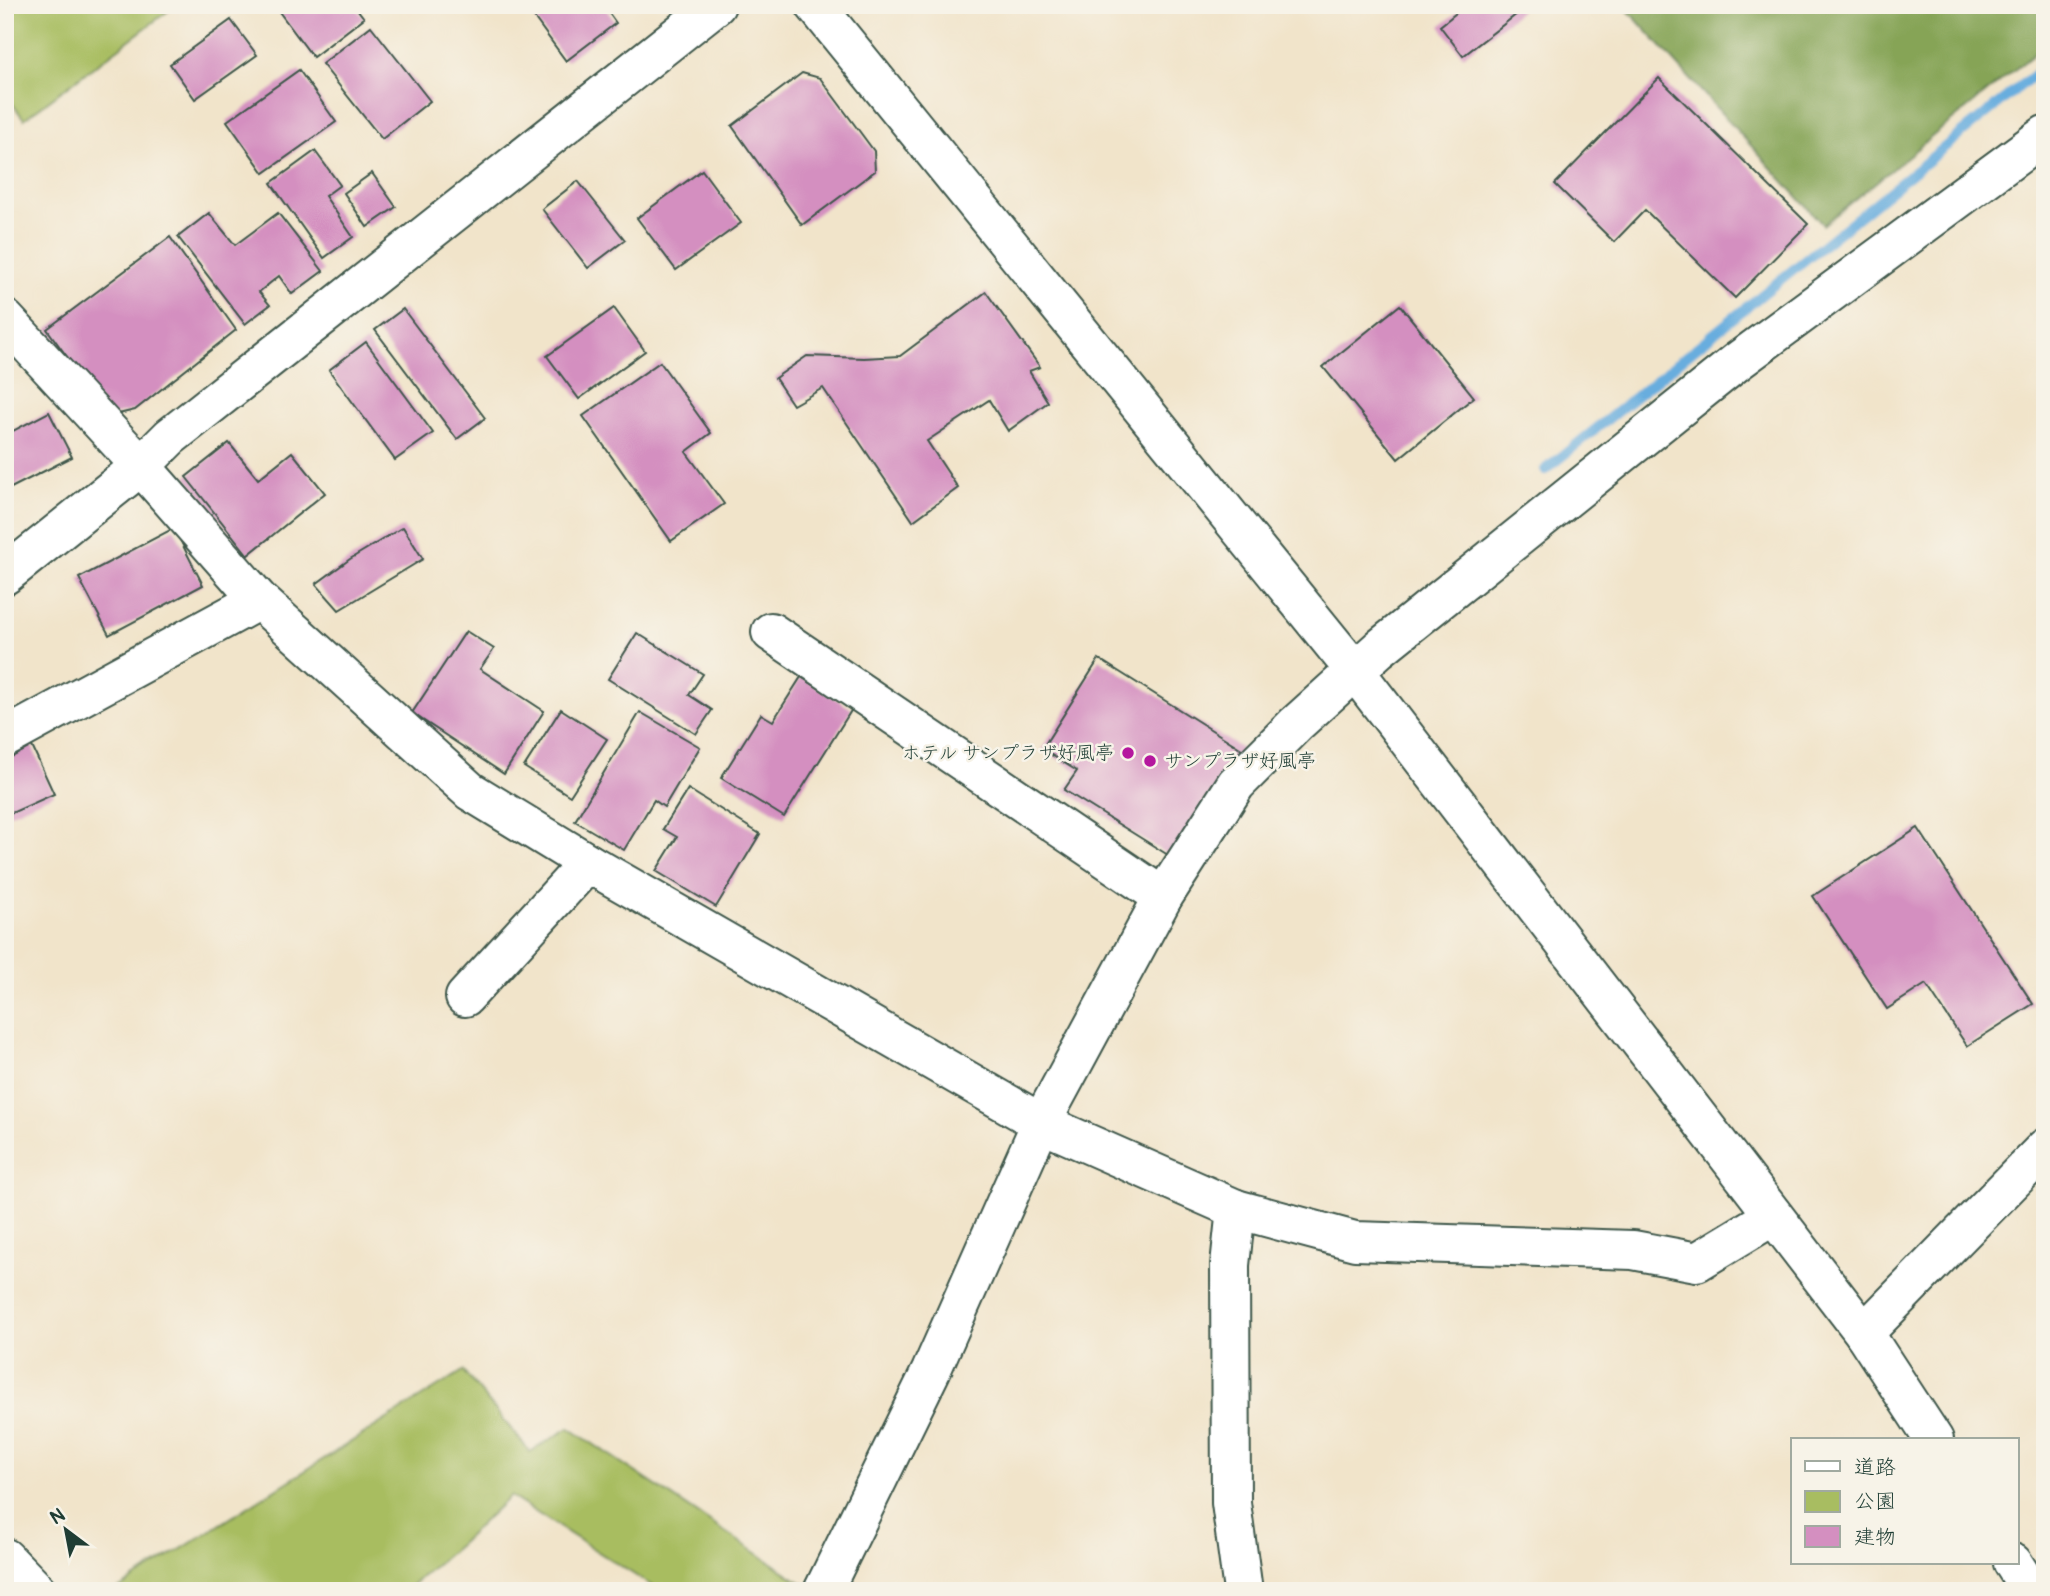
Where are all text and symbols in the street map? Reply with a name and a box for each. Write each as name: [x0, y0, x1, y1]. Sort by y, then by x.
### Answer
place label: ホテル サンプラザ好風亭: [902, 741, 1114, 765]
marker: ホテル サンプラザ好風亭: [1120, 745, 1136, 761]
place label: サンプラザ好風亭: [1164, 749, 1316, 773]
marker: サンプラザ好風亭: [1142, 753, 1158, 769]
legend: [1791, 1438, 2018, 1564]
text: 道路: [1854, 1454, 1896, 1481]
text: 公園: [1854, 1488, 1896, 1515]
north arrow: [32, 1494, 102, 1564]
text: N: [46, 1503, 69, 1530]
text: 建物: [1854, 1524, 1896, 1551]

